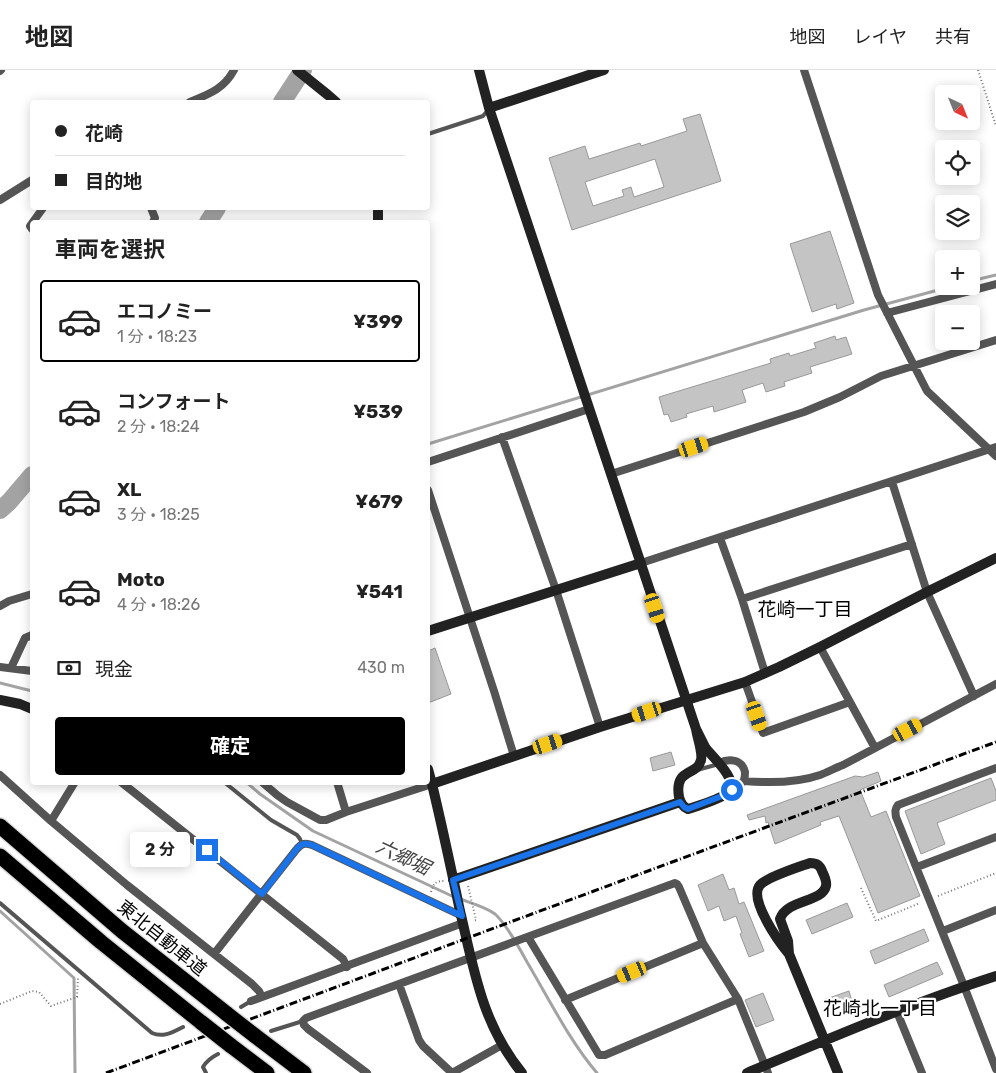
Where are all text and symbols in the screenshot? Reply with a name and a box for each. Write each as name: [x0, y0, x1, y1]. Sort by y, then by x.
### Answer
text: 地図: [25, 23, 73, 51]
text: 地図: [790, 26, 826, 48]
text: レイヤ: [854, 26, 907, 48]
text: 共有: [935, 26, 971, 48]
north arrow: [935, 85, 980, 130]
map controls: [935, 85, 980, 350]
text: 花崎: [85, 122, 123, 145]
button: locate: [935, 140, 980, 185]
text: 目的地: [85, 170, 142, 193]
button: layers: [935, 195, 980, 240]
text: 車両を選択: [55, 236, 165, 263]
button: +: [935, 250, 980, 295]
icon: car: [57, 299, 102, 344]
text: エコノミー: [117, 300, 212, 323]
button: −: [935, 305, 980, 350]
text: ¥399: [353, 310, 403, 333]
text: 1 分 · 18:23: [117, 327, 197, 346]
icon: car: [57, 389, 102, 434]
text: コンフォート: [117, 390, 230, 413]
text: ¥539: [353, 400, 403, 423]
text: 2 分 · 18:24: [117, 417, 200, 436]
car: [677, 435, 710, 459]
text: XL: [117, 478, 141, 501]
icon: car: [57, 479, 102, 524]
text: ¥679: [355, 490, 403, 513]
text: 3 分 · 18:25: [117, 505, 200, 524]
text: Moto: [117, 568, 165, 591]
icon: car: [57, 569, 102, 614]
text: ¥541: [356, 580, 403, 603]
car: [643, 591, 666, 625]
text: 4 分 · 18:26: [117, 595, 200, 614]
district label: 花崎一丁目: [757, 598, 853, 621]
icon: cash: [55, 654, 83, 682]
text: 現金: [95, 658, 133, 681]
text: 430 m: [357, 658, 405, 677]
car: [745, 699, 768, 733]
car: [630, 700, 663, 724]
car: [891, 716, 924, 744]
button: 確定: [55, 717, 405, 775]
car: [531, 732, 564, 756]
route start: [721, 779, 743, 801]
callout: 2 分: [130, 832, 190, 868]
water label: 六郷堀: [372, 835, 436, 881]
route end: [196, 839, 218, 861]
text: 2 分: [145, 840, 175, 859]
street label: 東北自動車道: [113, 895, 211, 981]
car: [615, 959, 648, 985]
district label: 花崎北一丁目: [823, 997, 937, 1020]

